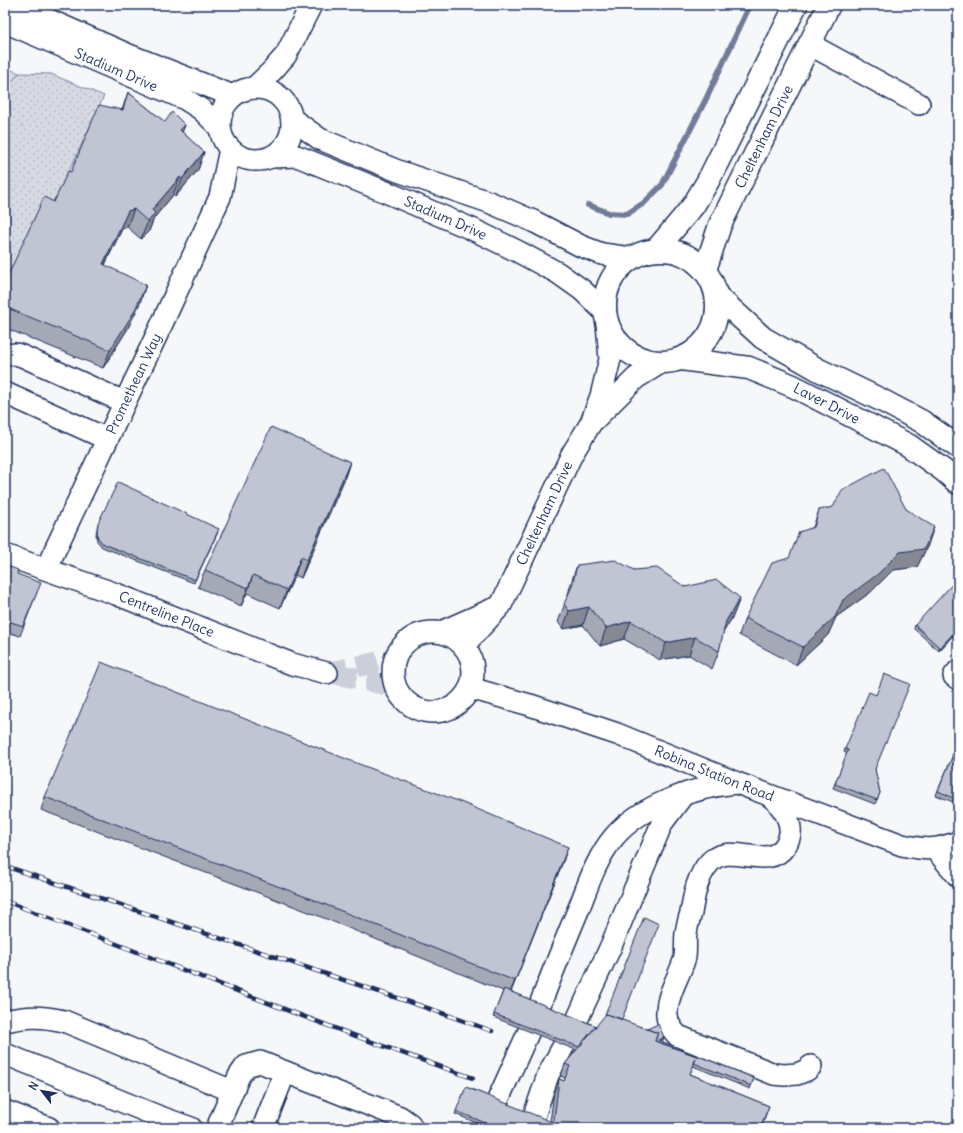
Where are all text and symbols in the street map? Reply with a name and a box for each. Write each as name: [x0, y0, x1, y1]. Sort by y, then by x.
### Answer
street label: Stadium Drive: [72, 44, 160, 95]
street label: Cheltenham Drive: [731, 82, 797, 191]
street label: Stadium Drive: [401, 192, 490, 244]
street label: Promethean Way: [102, 330, 165, 437]
street label: Laver Drive: [791, 379, 863, 428]
street label: Cheltenham Drive: [512, 458, 576, 568]
street label: Centreline Place: [116, 587, 217, 641]
street label: Robina Station Road: [652, 741, 777, 805]
north arrow: [22, 1071, 62, 1111]
text: N: [25, 1079, 41, 1093]

